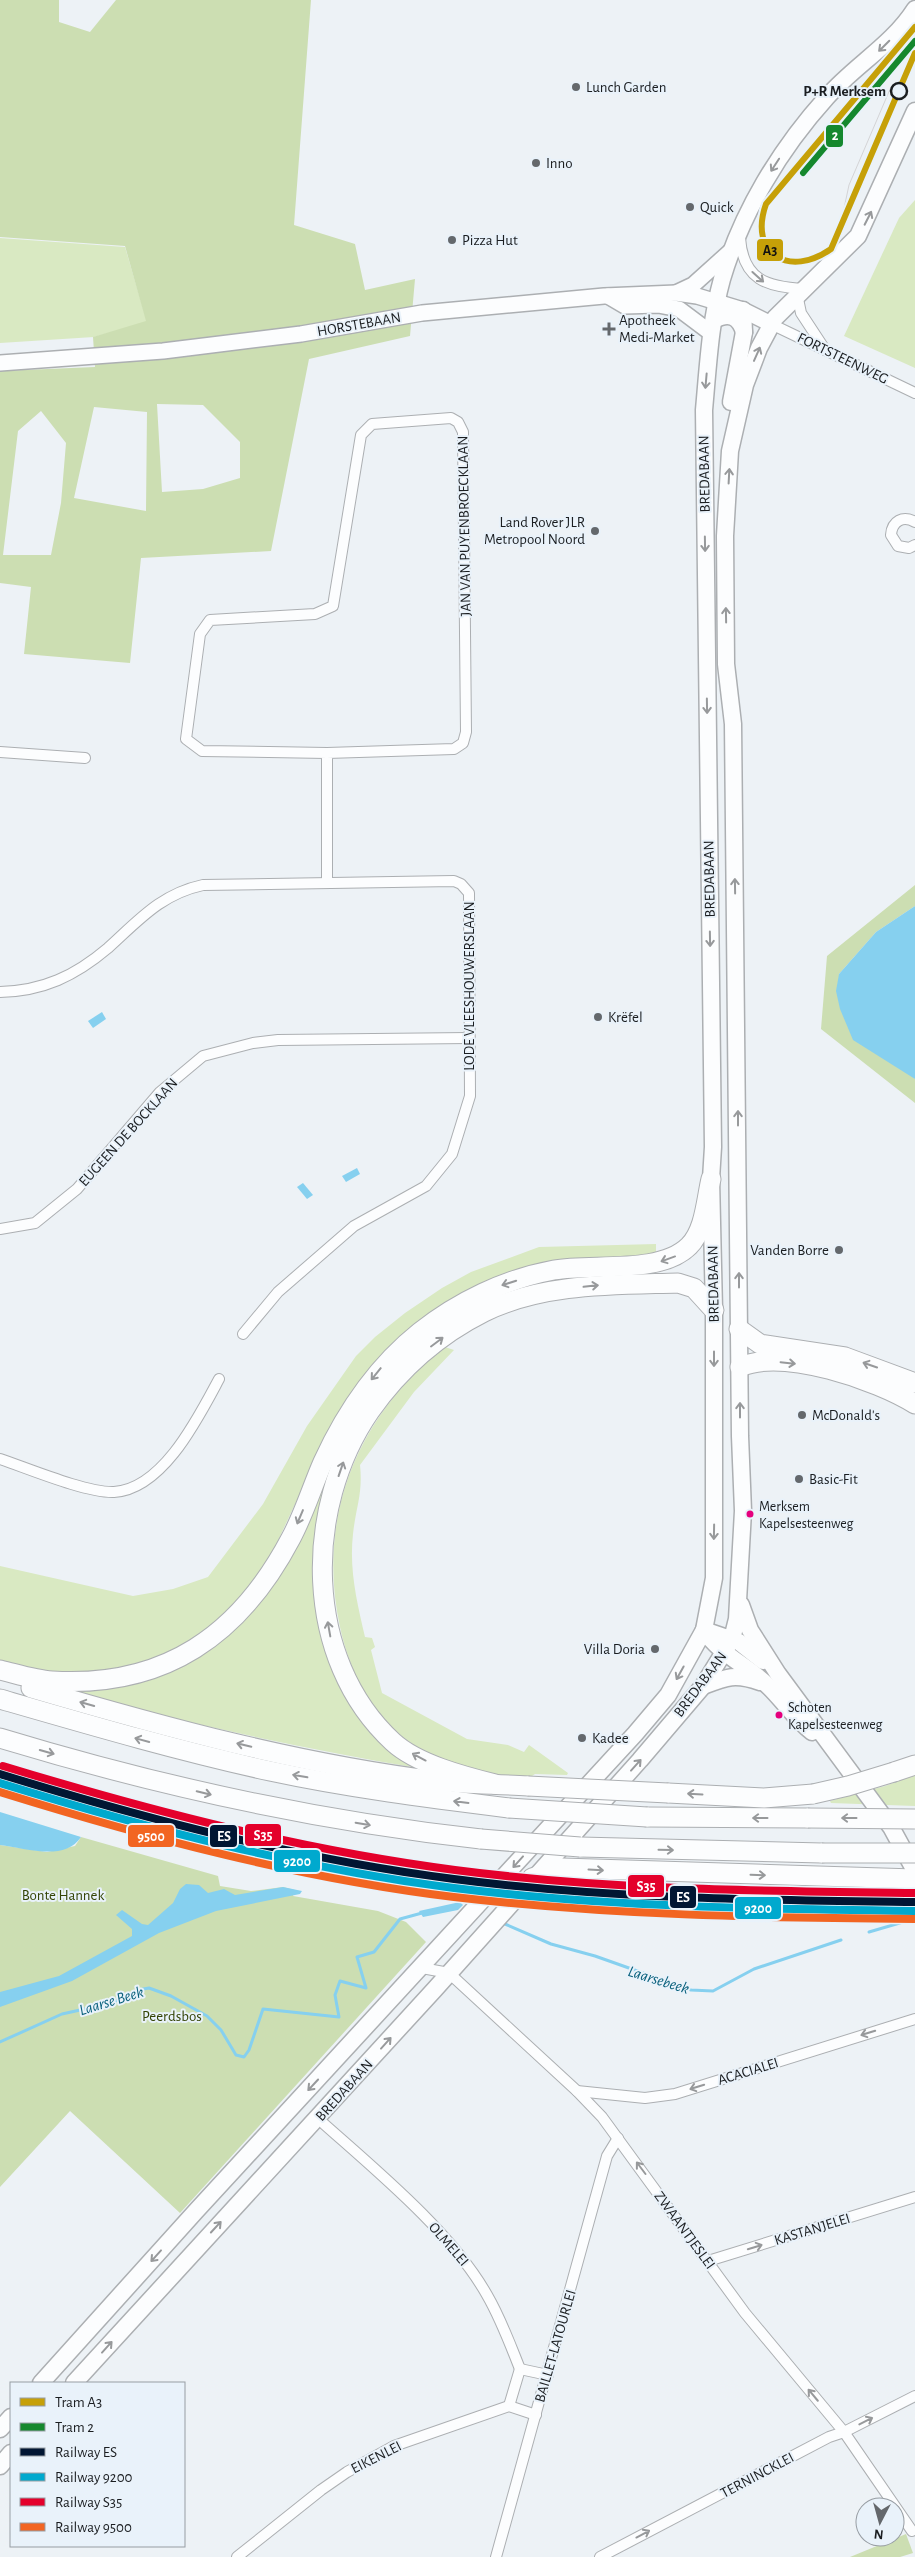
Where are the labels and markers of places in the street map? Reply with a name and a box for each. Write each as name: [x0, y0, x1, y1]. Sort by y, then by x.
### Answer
place label: Lunch Garden: [586, 80, 666, 95]
marker: Lunch Garden: [570, 81, 582, 93]
marker: P+R Merksem: [890, 82, 908, 100]
place label: P+R Merksem: [803, 84, 886, 99]
place label: Inno: [546, 156, 573, 171]
marker: Inno: [530, 157, 542, 169]
place label: Quick: [700, 200, 734, 215]
marker: Quick: [684, 201, 696, 213]
place label: Pizza Hut: [462, 233, 518, 248]
marker: Pizza Hut: [446, 234, 458, 246]
place label: Apotheek Medi-Market: [619, 313, 695, 345]
marker: Apotheek Medi-Market: [603, 323, 615, 335]
place label: Land Rover JLR Metropool Noord: [484, 515, 585, 547]
marker: Land Rover JLR Metropool Noord: [589, 525, 601, 537]
place label: Krëfel: [608, 1010, 643, 1025]
marker: Krëfel: [592, 1011, 604, 1023]
place label: Vanden Borre: [750, 1243, 829, 1258]
marker: Vanden Borre: [833, 1244, 845, 1256]
place label: McDonald's: [812, 1408, 880, 1423]
marker: McDonald's: [796, 1409, 808, 1421]
place label: Basic-Fit: [809, 1472, 858, 1487]
marker: Basic-Fit: [793, 1473, 805, 1485]
place label: Merksem Kapelsesteenweg: [759, 1500, 854, 1531]
marker: Merksem Kapelsesteenweg: [745, 1509, 755, 1519]
place label: Villa Doria: [584, 1642, 645, 1657]
marker: Villa Doria: [649, 1643, 661, 1655]
place label: Schoten Kapelsesteenweg: [788, 1701, 883, 1732]
marker: Schoten Kapelsesteenweg: [774, 1710, 784, 1720]
place label: Kadee: [592, 1731, 629, 1746]
marker: Kadee: [576, 1732, 588, 1744]

